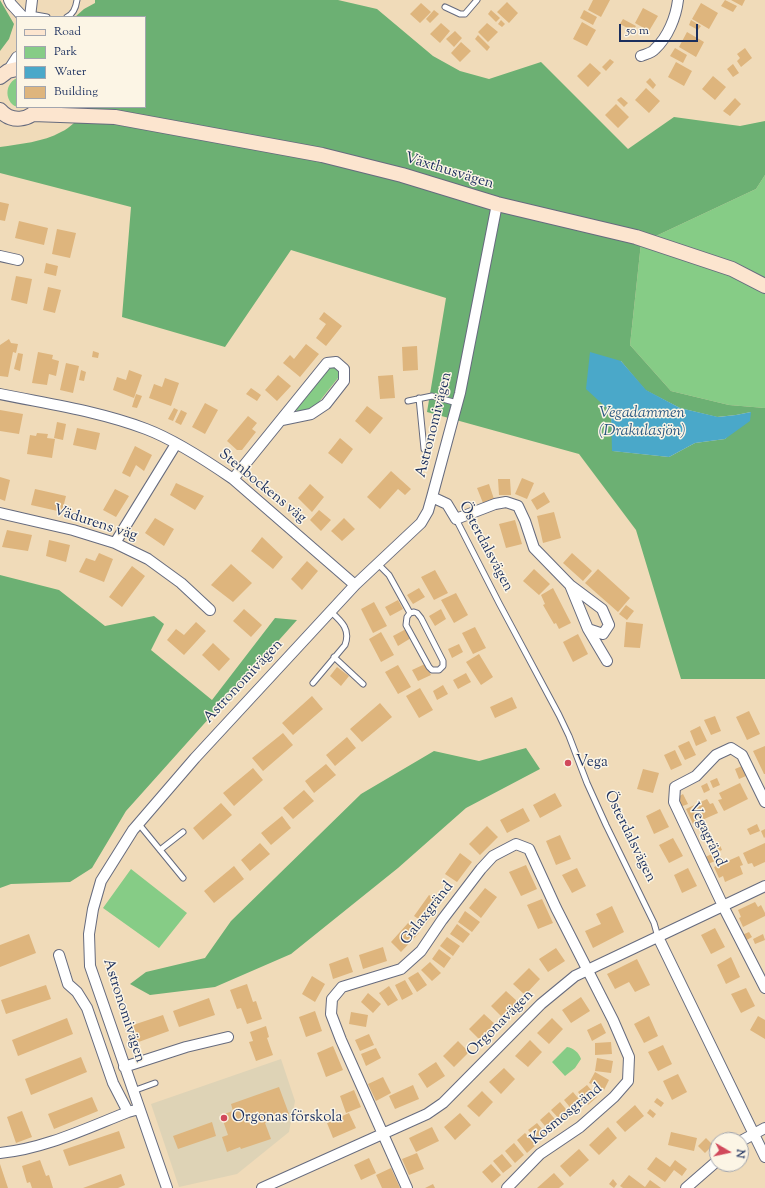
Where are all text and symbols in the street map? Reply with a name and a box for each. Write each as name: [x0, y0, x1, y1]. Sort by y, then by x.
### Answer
legend: [16, 16, 146, 108]
scale bar: [621, 16, 700, 42]
text: 50 m: [626, 22, 649, 40]
text: Road: [54, 23, 81, 41]
text: Park: [54, 43, 77, 61]
text: Water: [54, 63, 86, 81]
text: Building: [54, 83, 98, 101]
street label: Växthusvägen: [402, 150, 496, 194]
street label: Astronomivägen: [413, 370, 457, 480]
water label: Vegadammen (Drakulasjön): [598, 404, 686, 442]
street label: Stenbockens väg: [215, 446, 309, 528]
street label: Österdalsvägen: [454, 499, 516, 595]
street label: Vädurens väg: [51, 502, 139, 546]
street label: Astronomivägen: [201, 636, 287, 728]
place label: Vega: [576, 754, 608, 772]
marker: Vega: [563, 758, 573, 768]
street label: Österdalsvägen: [599, 788, 659, 886]
street label: Vegagränd: [683, 800, 729, 870]
street label: Galaxgränd: [398, 879, 458, 949]
street label: Astronomivägen: [98, 957, 148, 1065]
street label: Orgonavägen: [464, 987, 538, 1061]
street label: Kosmosgränd: [527, 1080, 607, 1150]
place label: Orgonas förskola: [232, 1109, 342, 1127]
marker: Orgonas förskola: [219, 1113, 229, 1123]
north arrow: [709, 1132, 749, 1172]
text: N: [731, 1148, 748, 1159]

